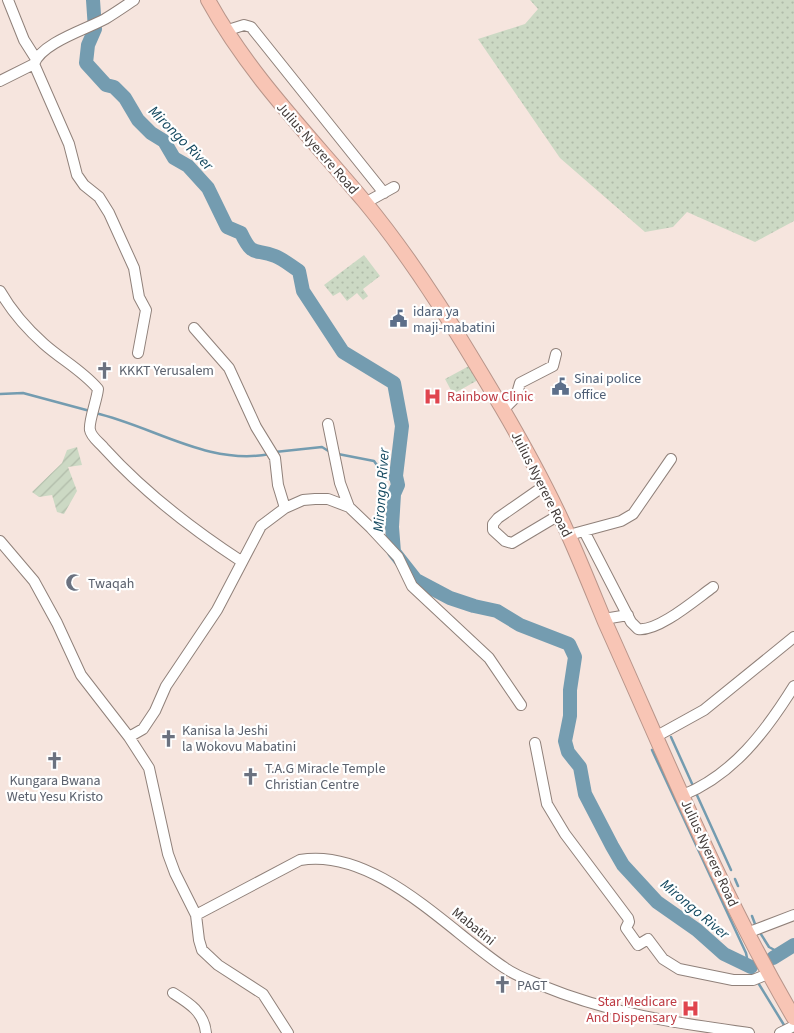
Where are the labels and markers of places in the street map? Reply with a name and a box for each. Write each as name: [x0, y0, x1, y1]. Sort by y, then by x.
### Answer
place label: idara ya maji-mabatini: [413, 302, 495, 338]
public building icon: idara ya maji-mabatini: [389, 309, 409, 329]
church icon: KKKT Yerusalem: [95, 360, 115, 380]
place label: KKKT Yerusalem: [119, 361, 214, 381]
place label: Sinai police office: [574, 369, 641, 405]
public building icon: Sinai police office: [550, 376, 570, 396]
hospital icon: Rainbow Clinic: [423, 386, 443, 406]
place label: Rainbow Clinic: [447, 387, 534, 407]
mosque icon: Twaqah: [64, 573, 84, 593]
place label: Twaqah: [88, 574, 134, 594]
place label: Kanisa la Jeshi la Wokovu Mabatini: [182, 721, 296, 757]
church icon: Kanisa la Jeshi la Wokovu Mabatini: [158, 728, 178, 748]
church icon: Kungara Bwana Wetu Yesu Kristo: [45, 750, 65, 770]
place label: T.A.G Miracle Temple Christian Centre: [265, 759, 385, 795]
church icon: T.A.G Miracle Temple Christian Centre: [241, 766, 261, 786]
place label: Kungara Bwana Wetu Yesu Kristo: [7, 771, 103, 807]
church icon: PAGT: [493, 975, 513, 995]
place label: PAGT: [517, 976, 548, 996]
place label: Star Medicare And Dispensary: [586, 992, 677, 1028]
hospital icon: Star Medicare And Dispensary: [681, 999, 701, 1019]

